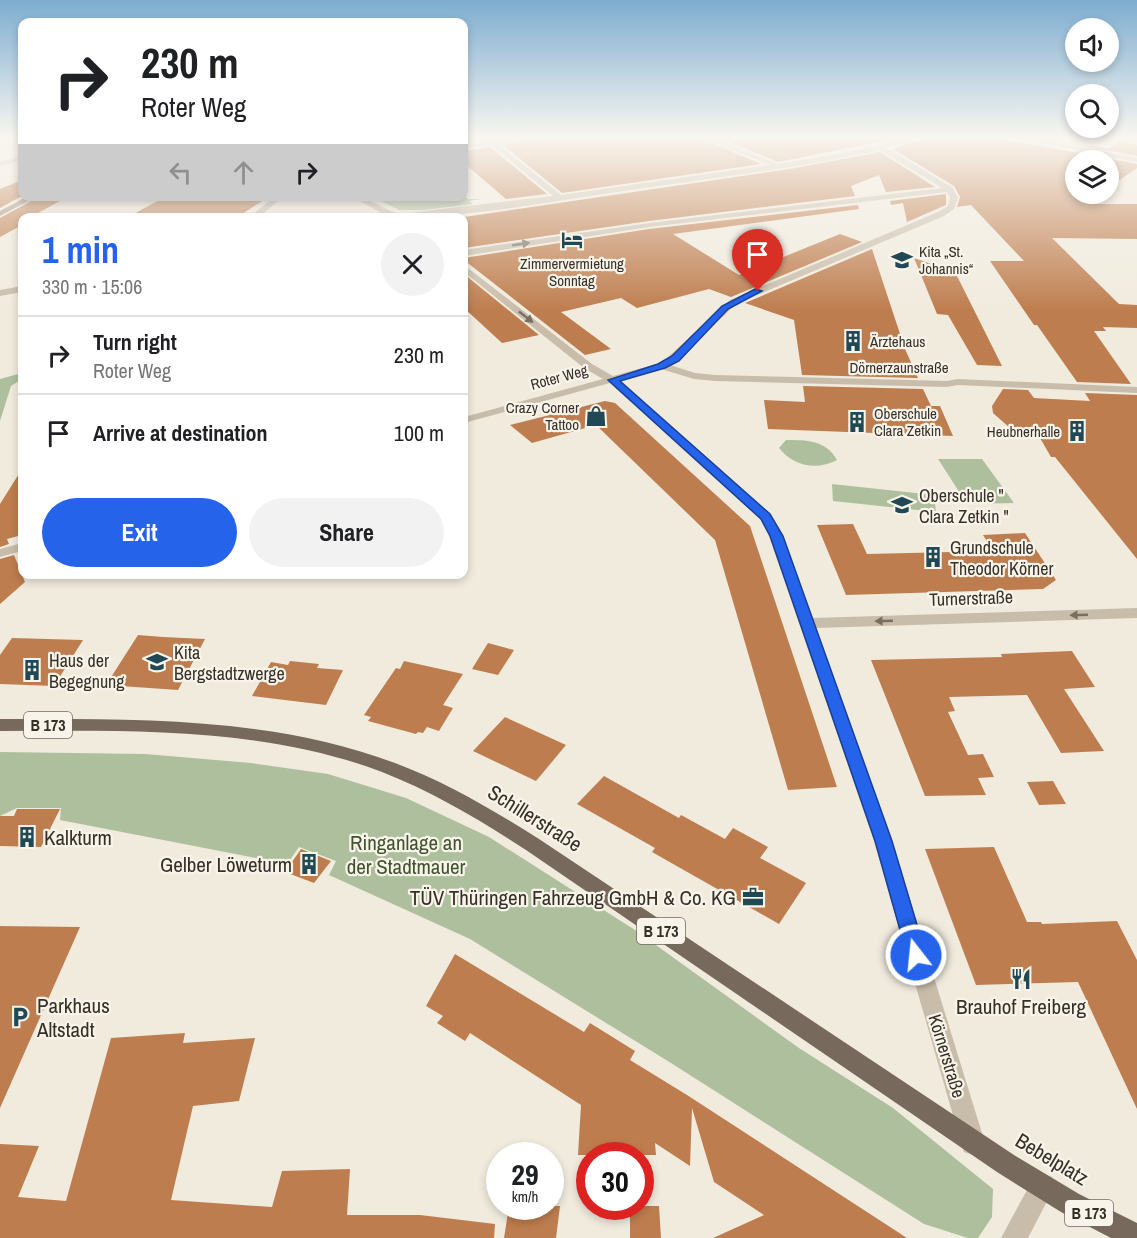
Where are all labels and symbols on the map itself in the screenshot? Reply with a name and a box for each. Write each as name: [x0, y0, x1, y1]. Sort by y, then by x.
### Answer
hotel icon: Zimmervermietung Sonntag: [560, 228, 584, 252]
pin: [732, 229, 783, 291]
one-way arrow: [512, 239, 531, 248]
place label: Kita „St. Johannis“: [919, 241, 973, 279]
school or university icon: Kita „St. Johannis“: [890, 248, 914, 272]
place label: Zimmervermietung Sonntag: [520, 253, 624, 291]
one-way arrow: [518, 311, 534, 324]
building icon: Ärztehaus: [841, 329, 865, 353]
place label: Ärztehaus: [869, 331, 925, 352]
street label: Dörnerzaunstraße: [849, 357, 949, 378]
street label: Roter Weg: [528, 359, 590, 395]
place label: Crazy Corner Tattoo: [506, 397, 579, 435]
place label: Oberschule Clara Zetkin: [874, 403, 941, 441]
shop icon: Crazy Corner Tattoo: [584, 404, 608, 428]
building icon: Oberschule Clara Zetkin: [845, 410, 869, 434]
building icon: Heubnerhalle: [1065, 419, 1089, 443]
place label: Heubnerhalle: [987, 421, 1060, 442]
place label: Oberschule " Clara Zetkin ": [919, 483, 1009, 529]
school or university icon: Oberschule " Clara Zetkin ": [890, 493, 914, 517]
place label: Grundschule Theodor Körner: [950, 535, 1053, 581]
building icon: Grundschule Theodor Körner: [921, 545, 945, 569]
street label: Turnerstraße: [929, 584, 1013, 612]
one-way arrow: [1069, 610, 1088, 619]
one-way arrow: [874, 616, 893, 625]
place label: Kita Bergstadtzwerge: [174, 640, 285, 686]
place label: Haus der Begegnung: [49, 648, 125, 694]
school or university icon: Kita Bergstadtzwerge: [145, 650, 169, 674]
building icon: Haus der Begegnung: [20, 658, 44, 682]
road number: B 173: [24, 712, 72, 738]
street label: Schillerstraße: [482, 778, 588, 858]
place label: Kalkturm: [44, 823, 112, 852]
building icon: Kalkturm: [15, 825, 39, 849]
park label: Ringanlage an der Stadtmauer: [347, 828, 466, 881]
place label: Gelber Löweturm: [160, 850, 292, 879]
building icon: Gelber Löweturm: [297, 852, 321, 876]
place label: TÜV Thüringen Fahrzeug GmbH & Co. KG: [410, 883, 736, 912]
office icon: TÜV Thüringen Fahrzeug GmbH & Co. KG: [741, 885, 765, 909]
road number: B 173: [637, 918, 685, 944]
position arrow: [884, 923, 948, 987]
restaurant icon: Brauhof Freiberg: [1009, 967, 1033, 991]
place label: Parkhaus Altstadt: [36, 991, 110, 1044]
place label: Brauhof Freiberg: [956, 992, 1087, 1021]
parking icon: Parkhaus Altstadt: [8, 1005, 32, 1029]
street label: Körnerstraße: [922, 1011, 972, 1101]
street label: Bebelplatz: [1010, 1126, 1094, 1192]
speed limit sign: 30: [576, 1142, 654, 1220]
road number: B 173: [1065, 1200, 1113, 1226]

